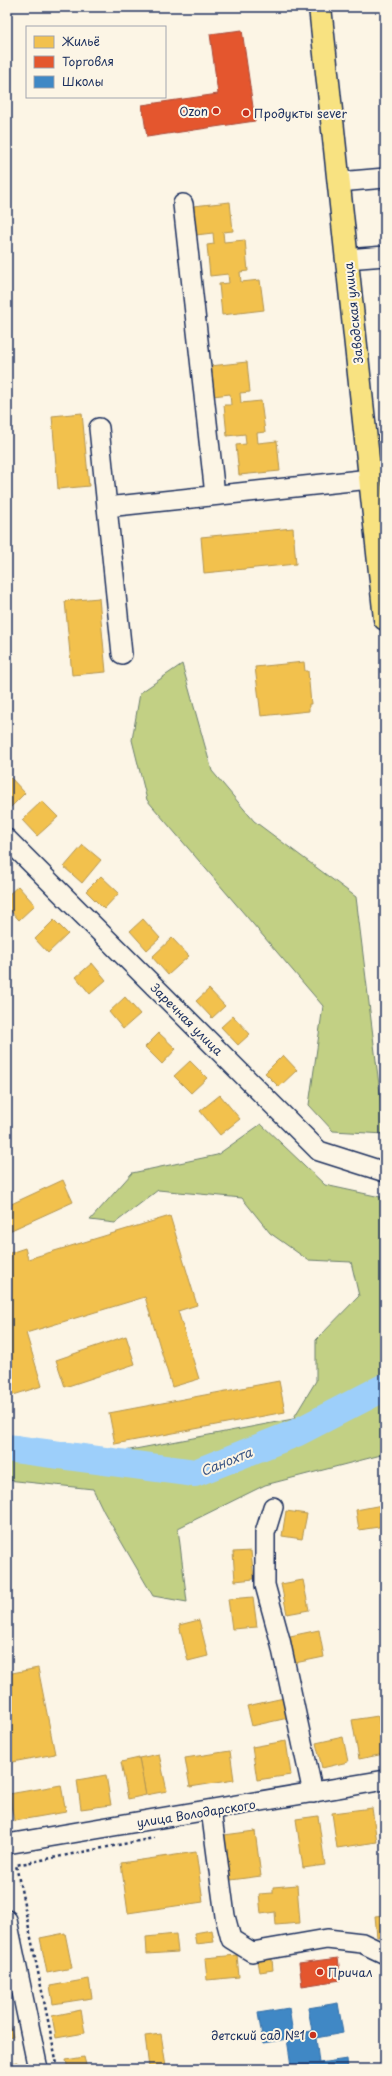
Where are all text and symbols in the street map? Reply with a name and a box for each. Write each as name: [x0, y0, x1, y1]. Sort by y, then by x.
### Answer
legend: [26, 26, 166, 98]
text: Жильё: [61, 32, 100, 50]
text: Торговля: [62, 52, 114, 70]
text: Школы: [62, 72, 104, 90]
place label: Ozon: [179, 102, 208, 120]
place label: Продукты sever: [254, 104, 347, 122]
marker: Ozon: [211, 106, 221, 116]
marker: Продукты sever: [241, 108, 251, 118]
street label: Заводская улица: [339, 261, 367, 364]
street label: Заречная улица: [147, 979, 228, 1060]
water label: Санохта: [197, 1442, 255, 1480]
street label: улица Володарского: [135, 1795, 257, 1831]
place label: Причал: [328, 1963, 372, 1981]
marker: Причал: [315, 1967, 325, 1977]
place label: детский сад №1: [211, 2026, 305, 2044]
marker: детский сад №1: [308, 2030, 318, 2040]

